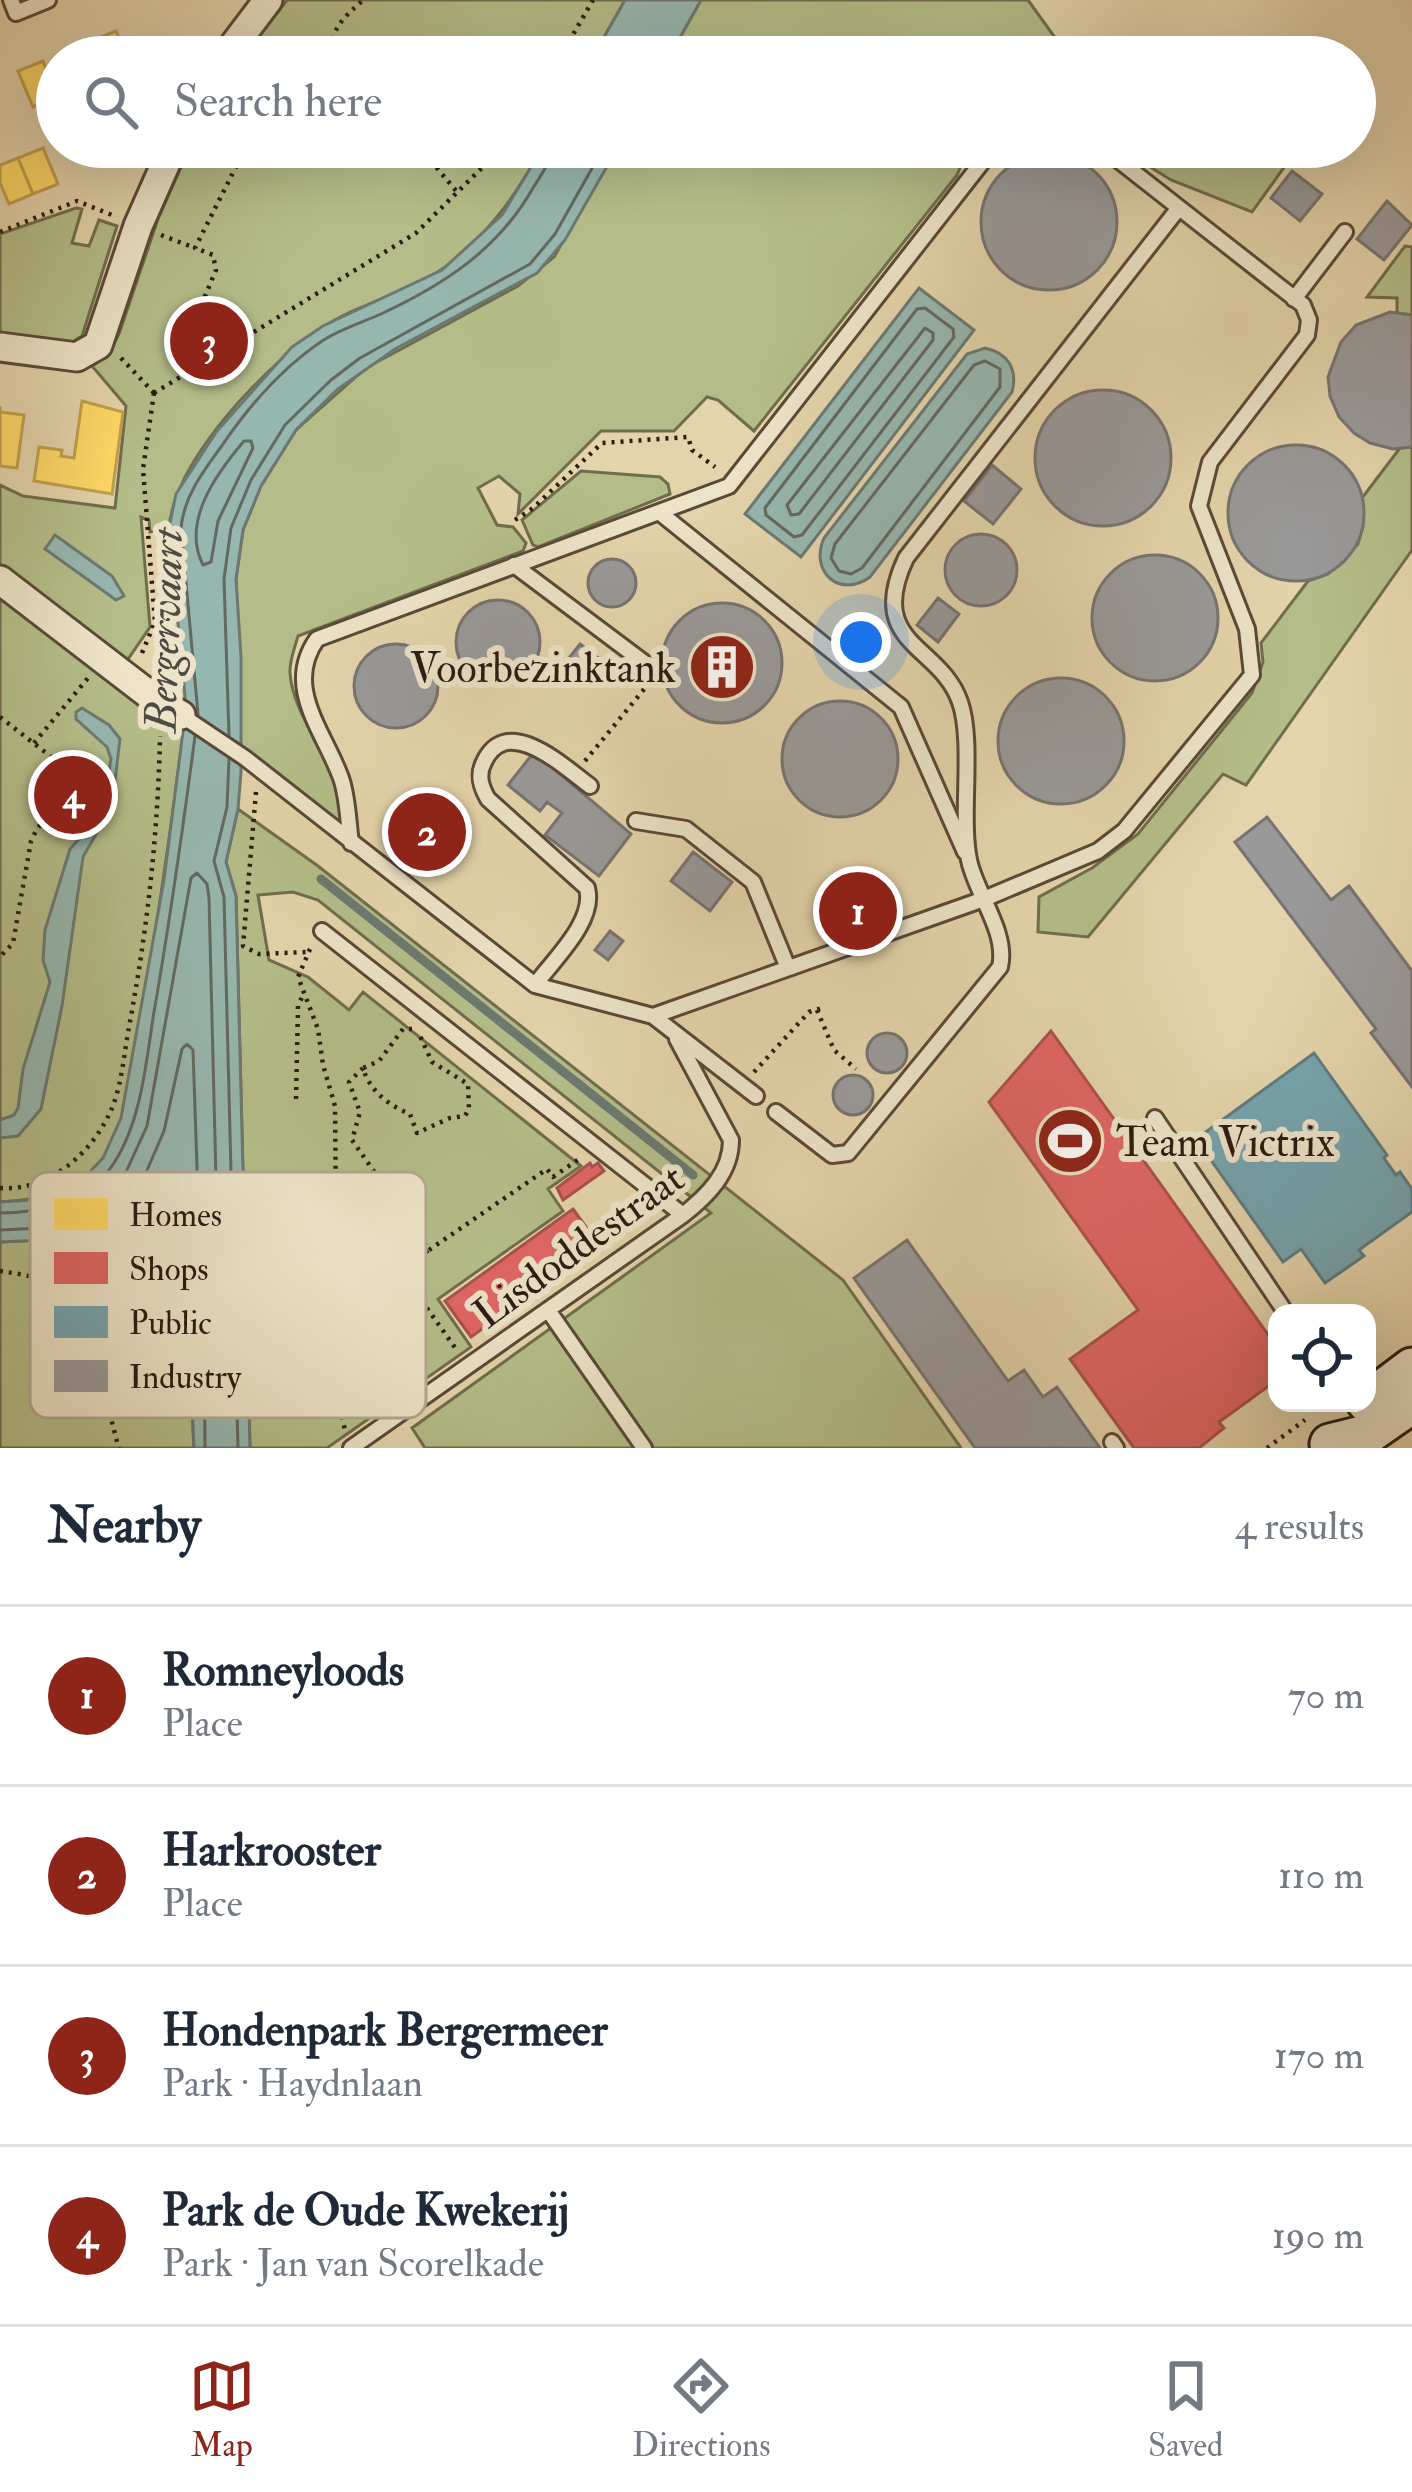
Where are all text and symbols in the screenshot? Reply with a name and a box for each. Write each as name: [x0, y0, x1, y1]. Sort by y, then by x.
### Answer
search box: [36, 36, 1376, 168]
icon: search: [78, 69, 144, 135]
text: Search here: [174, 74, 382, 130]
pin: 3: [170, 296, 248, 386]
water label: Bergervaart: [133, 525, 197, 735]
your location: [831, 612, 891, 672]
building icon: Voorbezinktank: [687, 632, 757, 702]
place label: Voorbezinktank: [410, 643, 676, 695]
pin: 4: [34, 750, 112, 840]
pin: 2: [388, 787, 466, 877]
pin: 1: [819, 866, 897, 956]
sports icon: Team Victrix: [1035, 1106, 1105, 1176]
place label: Team Victrix: [1116, 1117, 1335, 1169]
street label: Lisdoddestraat: [464, 1153, 695, 1340]
legend: [30, 1172, 426, 1418]
text: Homes: [129, 1195, 222, 1236]
text: Shops: [129, 1249, 209, 1291]
text: Public: [129, 1303, 212, 1344]
map controls: [1268, 1304, 1376, 1412]
button: locate: [1268, 1304, 1376, 1412]
text: Industry: [129, 1357, 242, 1398]
text: Nearby: [48, 1494, 201, 1558]
text: 4 results: [1235, 1502, 1364, 1551]
text: Romneyloods: [162, 1643, 404, 1699]
text: 1: [80, 1671, 94, 1720]
text: 70 m: [1288, 1671, 1364, 1720]
text: Place: [162, 1699, 243, 1748]
text: Harkrooster: [162, 1823, 381, 1879]
text: 2: [77, 1851, 97, 1900]
text: 110 m: [1278, 1851, 1364, 1900]
text: Place: [162, 1879, 243, 1928]
text: Hondenpark Bergermeer: [162, 2003, 608, 2059]
text: 3: [80, 2031, 94, 2080]
text: 170 m: [1274, 2031, 1364, 2080]
text: Park · Haydnlaan: [162, 2059, 423, 2108]
text: Park de Oude Kwekerij: [162, 2183, 569, 2239]
text: 4: [76, 2211, 98, 2260]
text: 190 m: [1272, 2211, 1364, 2260]
text: Park · Jan van Scorelkade: [162, 2239, 544, 2288]
tab: Map: [189, 2353, 255, 2466]
tab: Directions: [632, 2353, 771, 2466]
tab: Saved: [1148, 2353, 1223, 2466]

